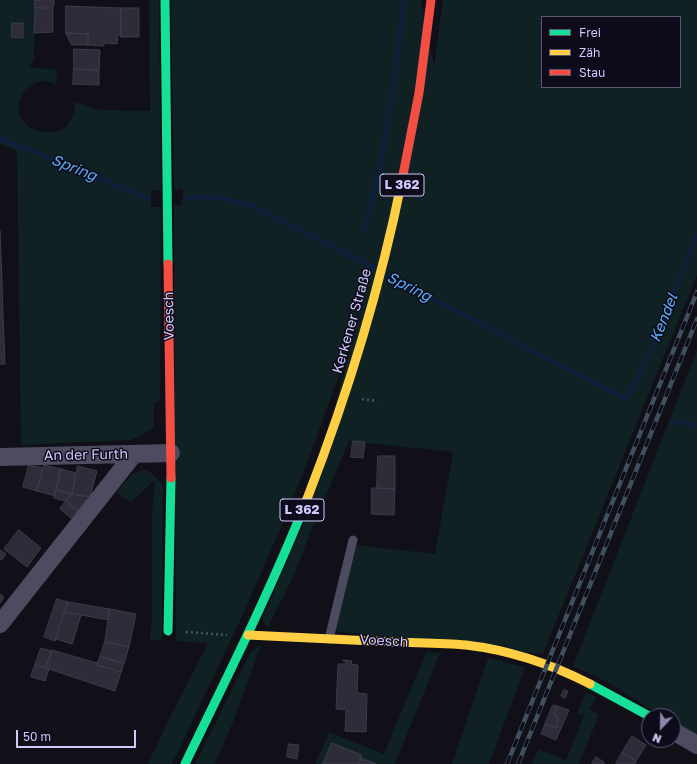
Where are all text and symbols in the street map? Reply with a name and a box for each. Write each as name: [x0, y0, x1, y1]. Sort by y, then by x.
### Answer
legend: [541, 16, 681, 88]
text: Frei: [579, 25, 601, 40]
text: Zäh: [579, 45, 600, 60]
text: Stau: [579, 65, 605, 80]
water label: Spring: [49, 151, 99, 185]
road number: L 362: [380, 174, 424, 196]
street label: Kerkener Straße: [329, 267, 375, 375]
water label: Spring: [384, 268, 434, 306]
street label: Voesch: [160, 291, 178, 341]
water label: Kendel: [646, 291, 682, 345]
street label: An der Furth: [44, 446, 128, 464]
road number: L 362: [280, 499, 324, 521]
street label: Voesch: [359, 631, 409, 651]
north arrow: [641, 708, 681, 748]
scale bar: [18, 722, 138, 748]
text: 50 m: [23, 729, 51, 744]
text: N: [650, 731, 663, 746]

